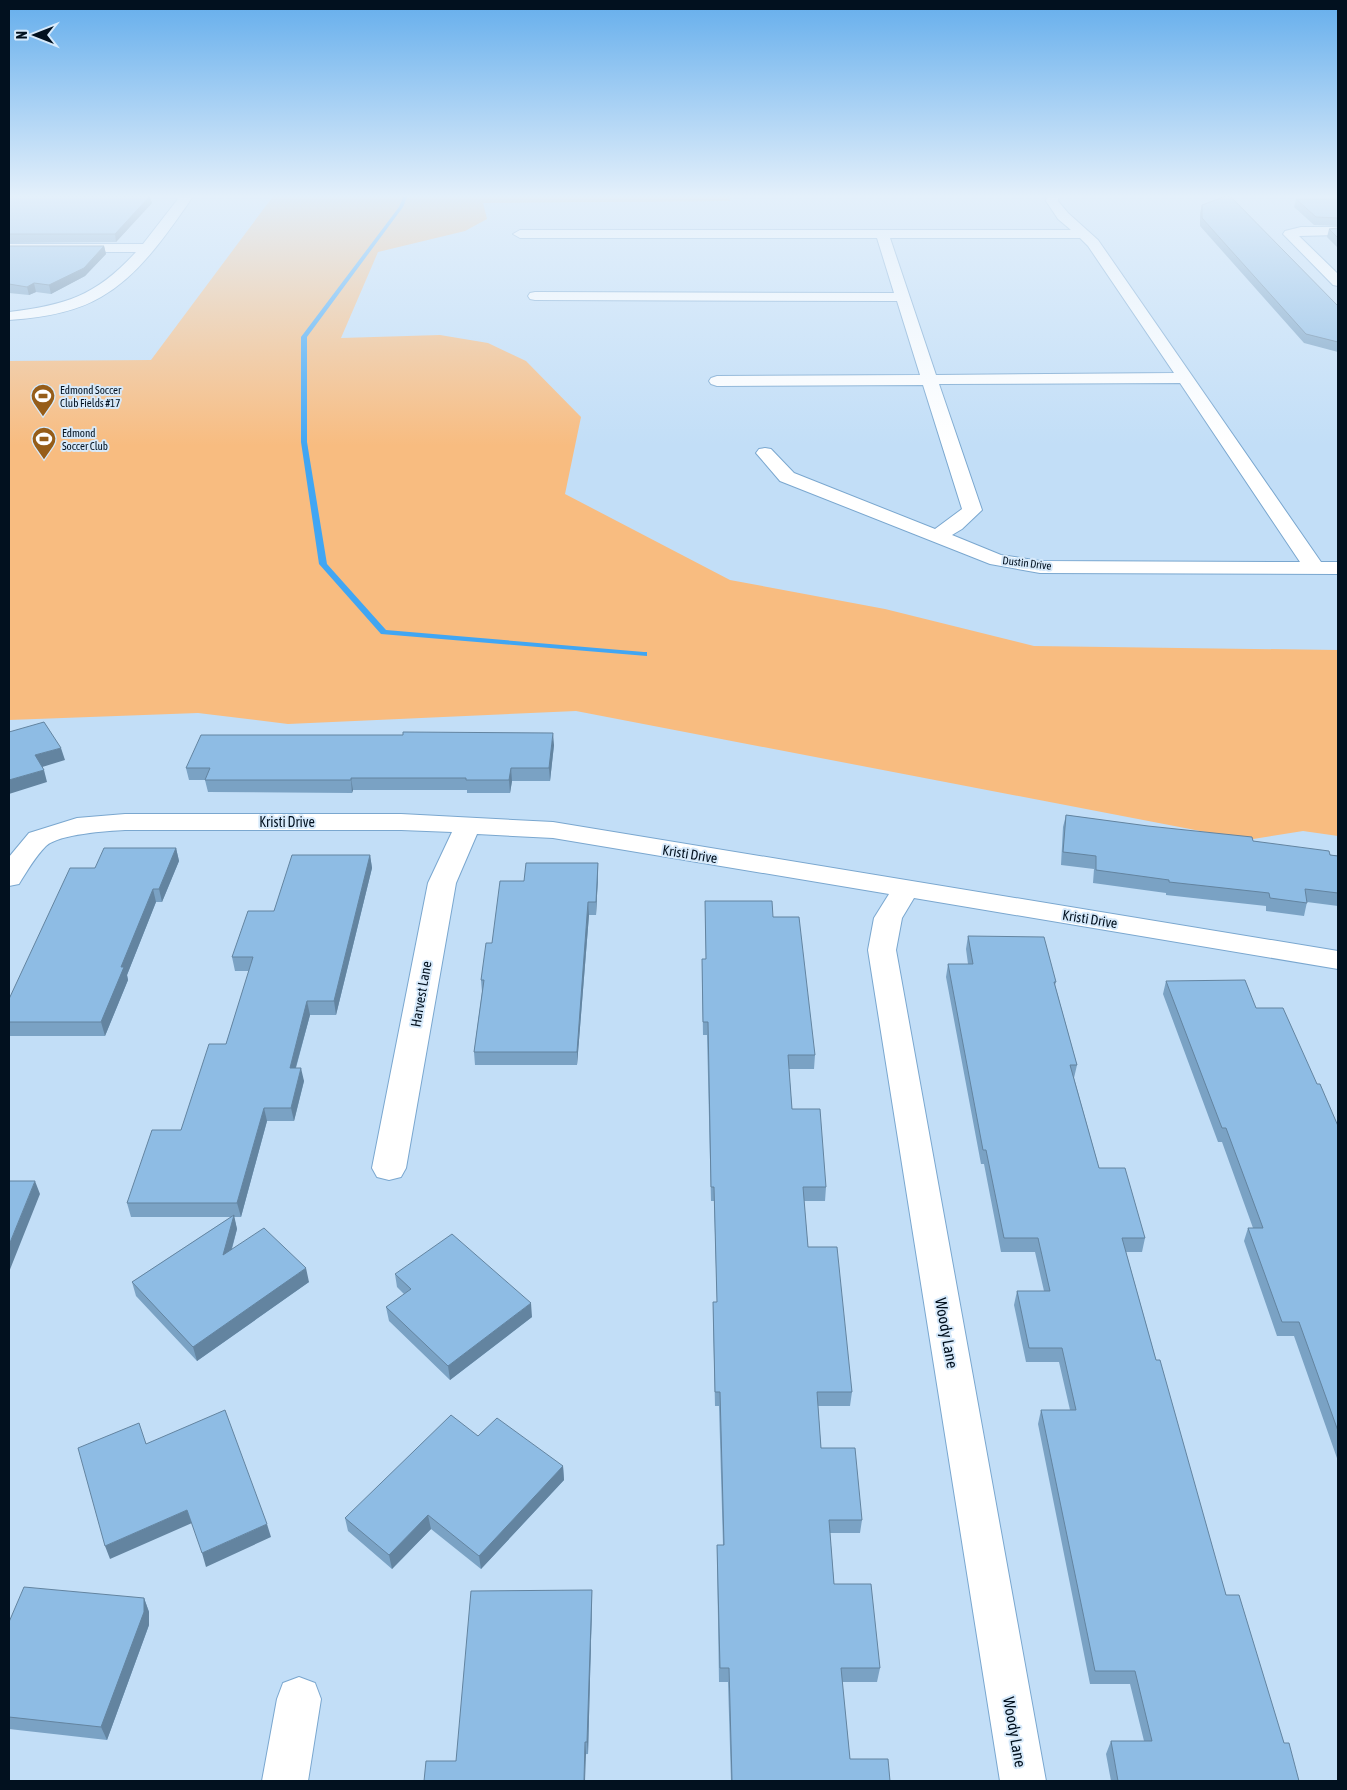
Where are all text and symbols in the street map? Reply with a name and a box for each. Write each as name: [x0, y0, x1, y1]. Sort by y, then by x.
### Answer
north arrow: [10, 10, 60, 60]
text: N: [14, 31, 30, 39]
sports icon: Edmond Soccer Club Fields #17: [30, 383, 56, 417]
place label: Edmond Soccer Club Fields #17: [60, 384, 122, 409]
sports icon: Edmond Soccer Club: [31, 426, 57, 460]
place label: Edmond Soccer Club: [62, 427, 108, 452]
street label: Dustin Drive: [1002, 554, 1052, 572]
street label: Kristi Drive: [259, 814, 315, 830]
street label: Kristi Drive: [661, 842, 719, 866]
street label: Kristi Drive: [1061, 907, 1119, 931]
street label: Harvest Lane: [407, 960, 435, 1028]
street label: Woody Lane: [931, 1296, 962, 1370]
street label: Woody Lane: [999, 1695, 1030, 1769]

